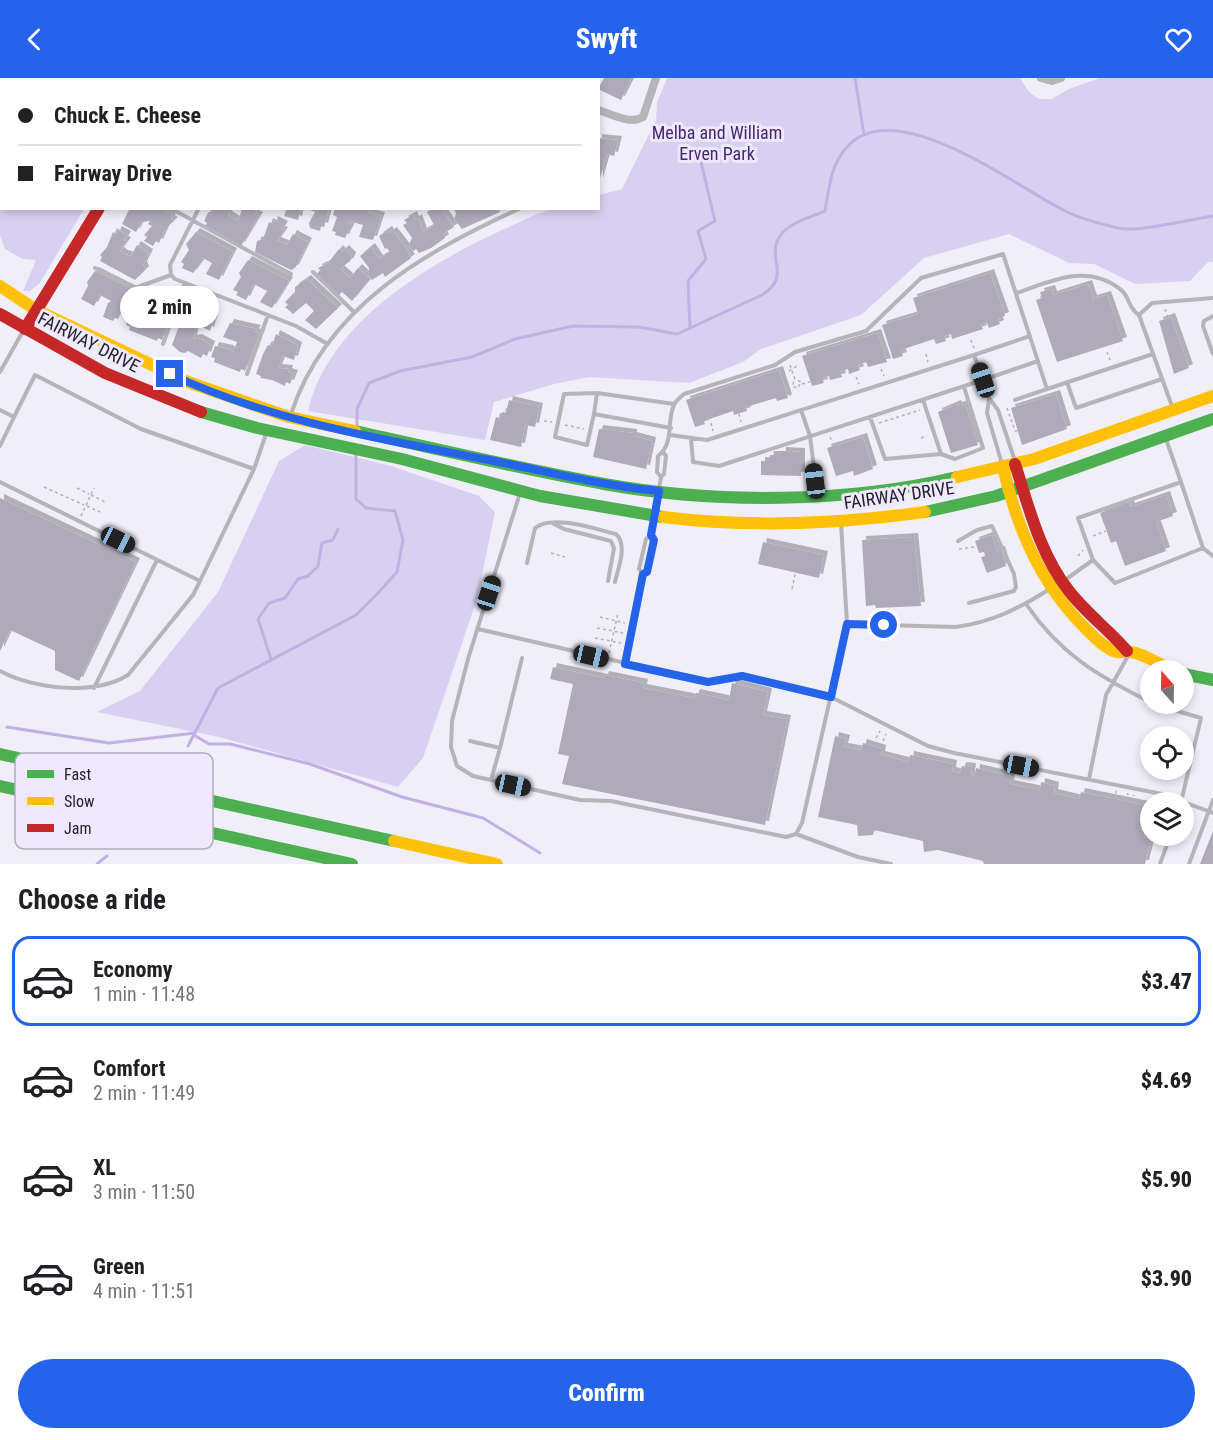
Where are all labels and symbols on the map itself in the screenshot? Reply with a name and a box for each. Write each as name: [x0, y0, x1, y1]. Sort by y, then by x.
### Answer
park label: Melba and William Erven Park: [652, 122, 782, 164]
callout: 2 min: [120, 287, 219, 329]
street label: FAIRWAY DRIVE: [35, 307, 143, 377]
route end: [156, 360, 183, 387]
car: [969, 360, 997, 400]
car: [804, 462, 826, 500]
street label: FAIRWAY DRIVE: [842, 477, 956, 513]
car: [98, 524, 138, 556]
car: [475, 573, 503, 613]
route start: [870, 611, 897, 638]
car: [571, 643, 611, 669]
north arrow: [1140, 660, 1194, 714]
legend: [15, 753, 213, 849]
car: [1002, 754, 1040, 778]
text: Fast: [64, 765, 91, 784]
car: [494, 772, 532, 798]
text: Slow: [64, 792, 94, 811]
text: Jam: [64, 819, 91, 838]

